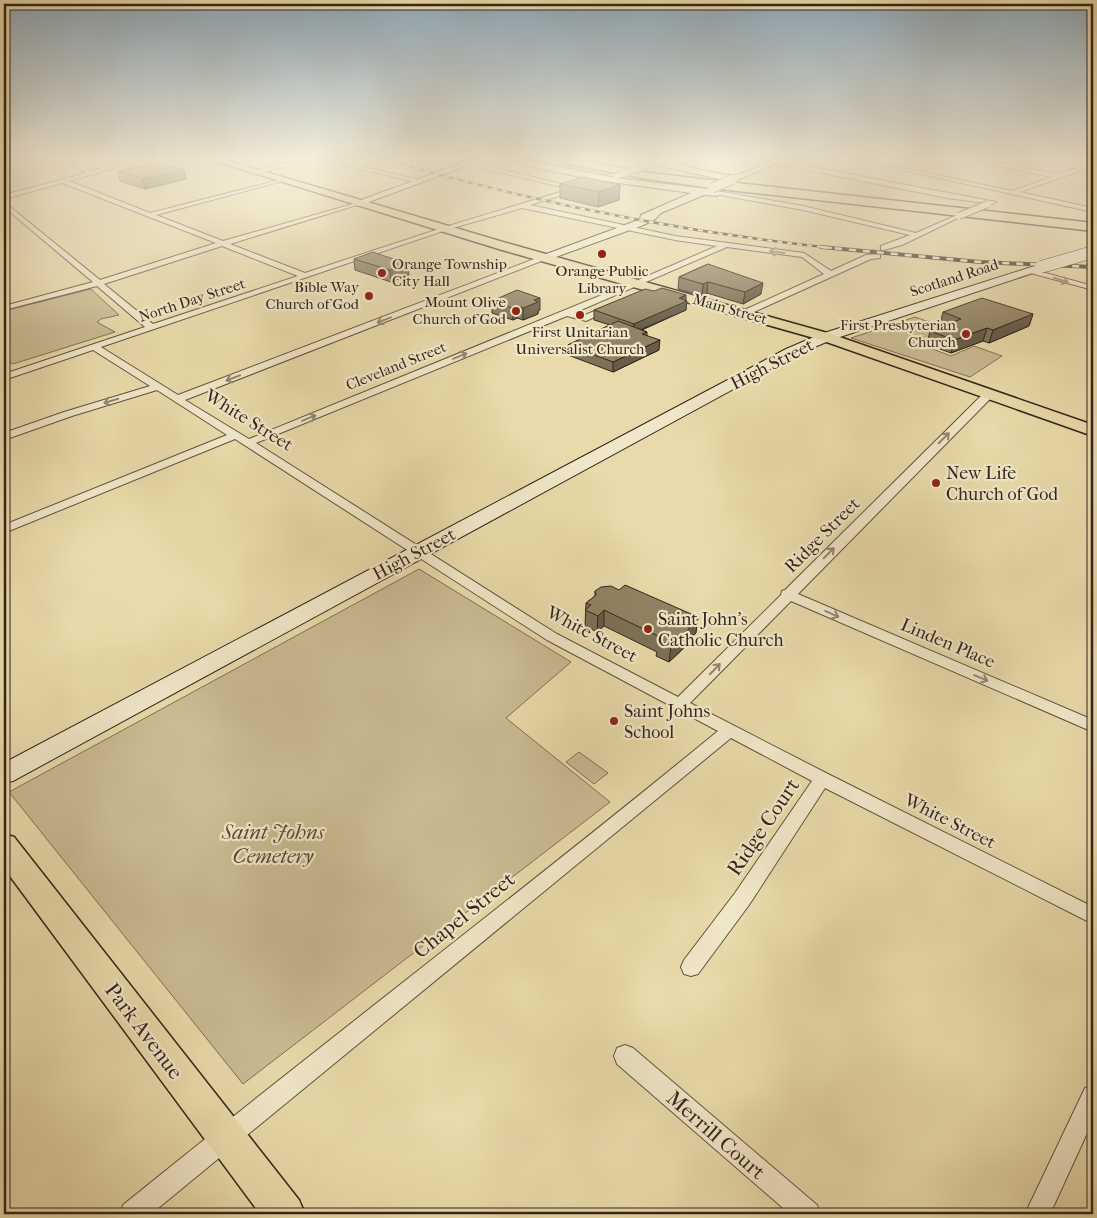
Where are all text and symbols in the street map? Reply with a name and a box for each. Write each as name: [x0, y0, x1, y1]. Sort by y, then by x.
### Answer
one-way arrow: [769, 246, 785, 256]
marker: Orange Public Library: [596, 248, 608, 260]
place label: Orange Township City Hall: [392, 255, 507, 290]
street label: Scotland Road: [908, 255, 1001, 301]
place label: Orange Public Library: [556, 262, 649, 297]
marker: Orange Township City Hall: [376, 267, 388, 279]
street label: North Day Street: [136, 274, 248, 326]
one-way arrow: [1053, 276, 1069, 286]
place label: Bible Way Church of God: [266, 278, 360, 313]
marker: Bible Way Church of God: [363, 290, 375, 302]
street label: Main Street: [691, 290, 770, 328]
place label: Mount Olive Church of God: [413, 293, 507, 328]
marker: Mount Olive Church of God: [510, 305, 522, 317]
marker: First Unitarian Universalist Church: [574, 309, 586, 321]
one-way arrow: [377, 316, 392, 325]
place label: First Presbyterian Church: [840, 316, 957, 351]
place label: First Unitarian Universalist Church: [516, 323, 645, 358]
marker: First Presbyterian Church: [960, 328, 972, 340]
street label: High Street: [727, 334, 818, 394]
street label: Cleveland Street: [343, 337, 449, 394]
one-way arrow: [452, 351, 467, 360]
one-way arrow: [225, 374, 241, 383]
street label: White Street: [200, 385, 297, 456]
one-way arrow: [103, 396, 119, 406]
one-way arrow: [301, 413, 317, 422]
one-way arrow: [938, 432, 950, 444]
place label: New Life Church of God: [946, 463, 1058, 505]
marker: New Life Church of God: [930, 477, 942, 489]
street label: Ridge Street: [780, 493, 865, 577]
street label: High Street: [369, 524, 460, 585]
one-way arrow: [823, 547, 835, 559]
street label: White Street: [542, 601, 641, 667]
place label: Saint John's Catholic Church: [658, 609, 784, 651]
one-way arrow: [824, 609, 839, 619]
street label: Linden Place: [897, 614, 998, 673]
marker: Saint John's Catholic Church: [642, 623, 654, 635]
one-way arrow: [709, 662, 721, 675]
one-way arrow: [973, 673, 988, 683]
place label: Saint Johns School: [624, 701, 710, 743]
marker: Saint Johns School: [608, 715, 620, 727]
street label: Ridge Court: [722, 774, 804, 880]
street label: White Street: [900, 789, 999, 854]
park label: Saint Johns Cemetery: [221, 820, 325, 868]
street label: Chapel Street: [409, 867, 520, 963]
street label: Park Avenue: [100, 978, 188, 1084]
street label: Merrill Court: [662, 1086, 771, 1185]

